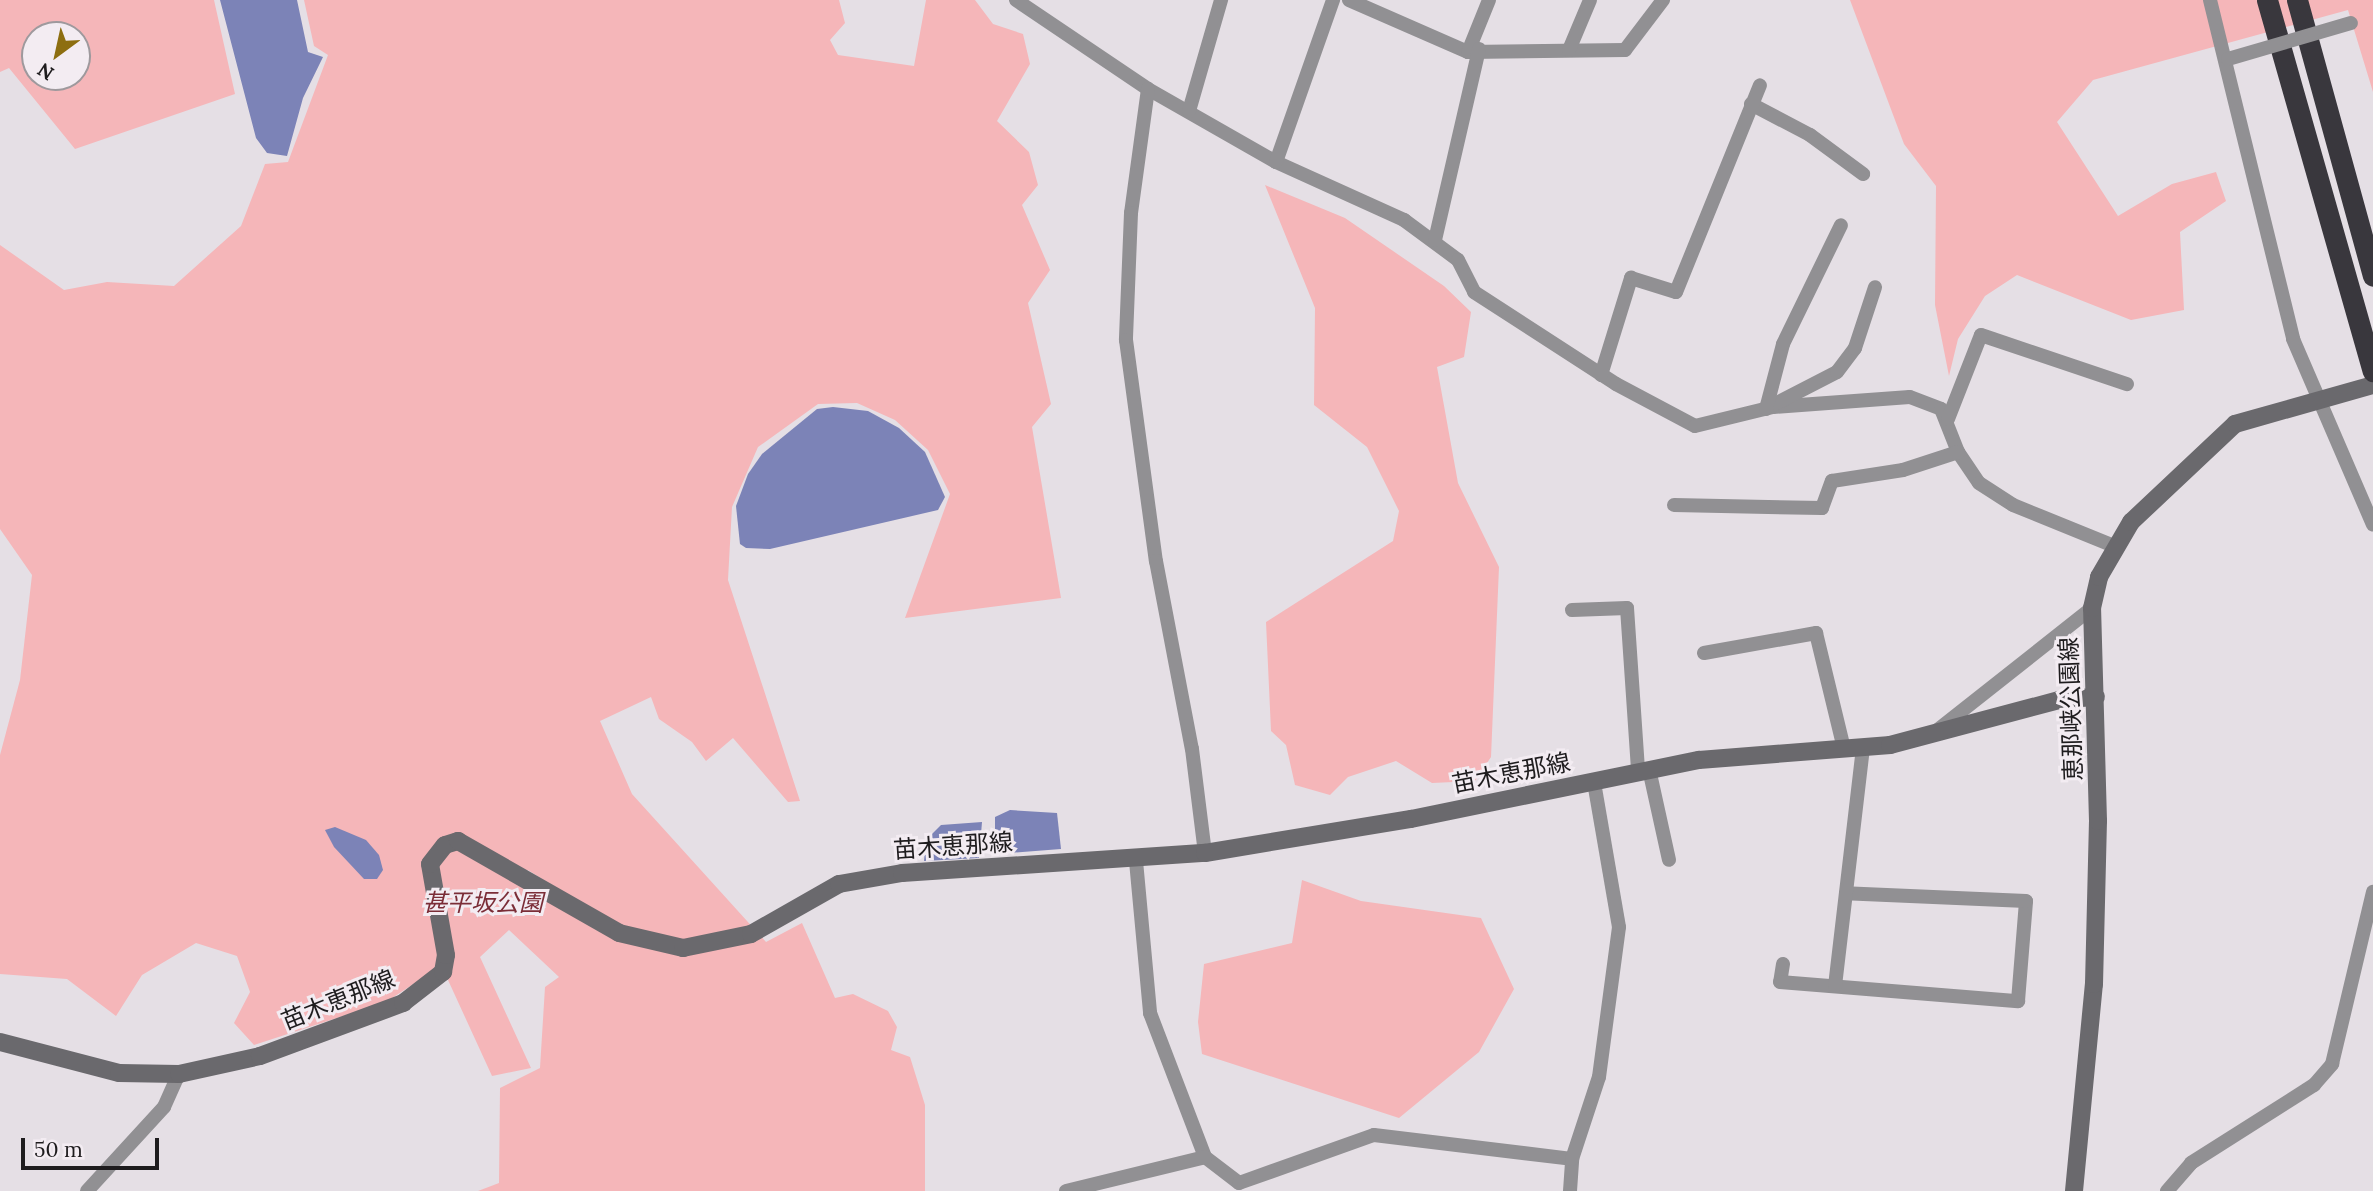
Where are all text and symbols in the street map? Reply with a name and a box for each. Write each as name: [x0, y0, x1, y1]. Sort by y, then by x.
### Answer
north arrow: [21, 21, 91, 91]
text: N: [33, 58, 58, 86]
street label: 恵那峡公園線: [2054, 637, 2088, 781]
street label: 苗木恵那線: [1449, 747, 1573, 799]
street label: 苗木恵那線: [892, 827, 1014, 865]
park label: 甚平坂公園: [423, 889, 543, 917]
street label: 苗木恵那線: [277, 964, 399, 1036]
scale bar: [24, 1124, 163, 1168]
text: 50 m: [34, 1136, 83, 1163]

